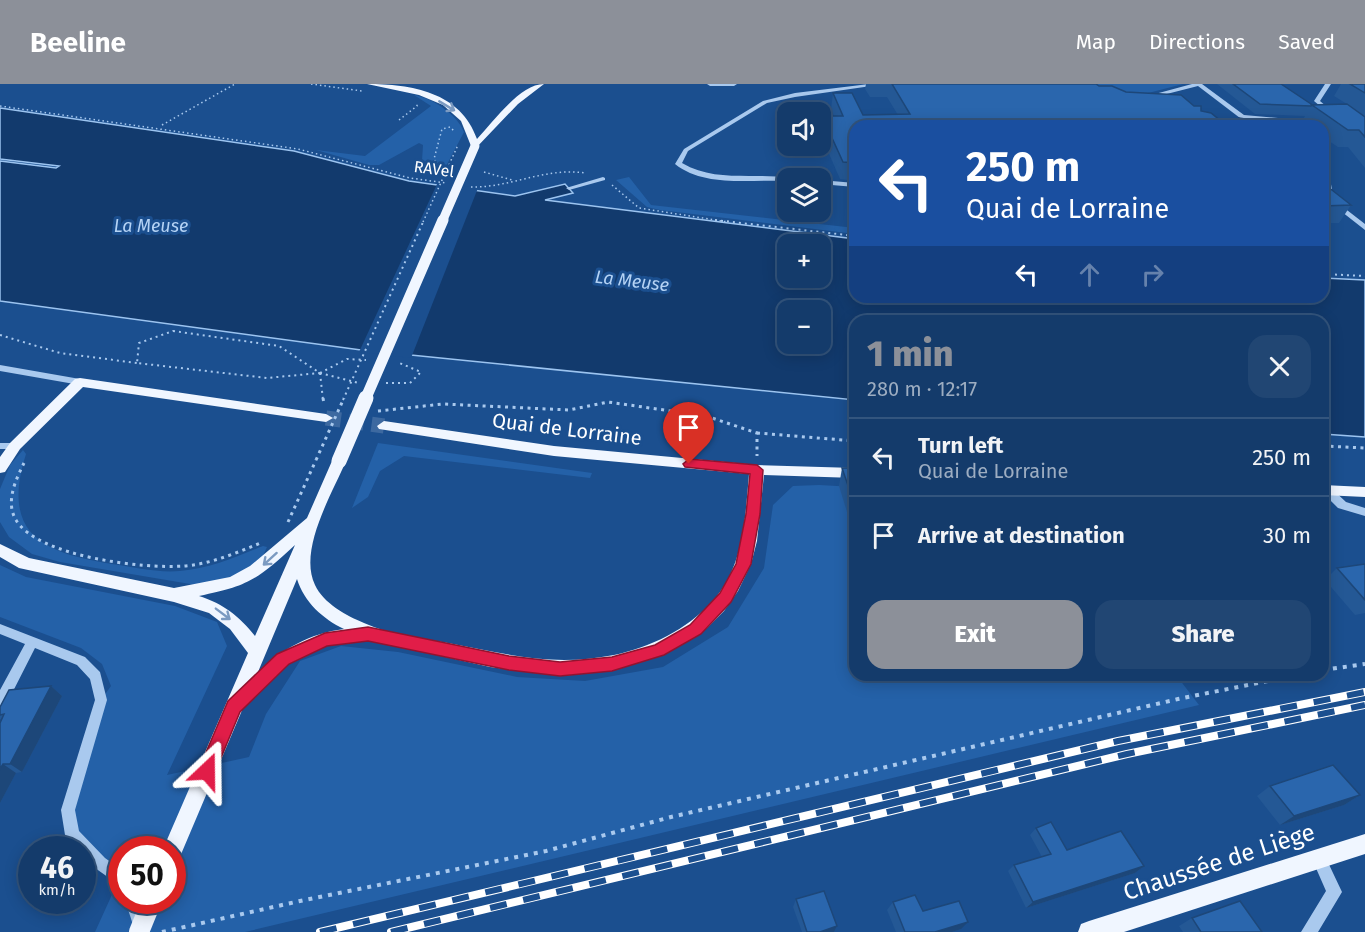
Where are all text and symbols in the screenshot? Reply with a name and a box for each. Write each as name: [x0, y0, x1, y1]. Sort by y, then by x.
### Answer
text: Beeline: [30, 26, 126, 59]
text: Map: [1076, 29, 1116, 55]
text: Directions: [1149, 29, 1245, 55]
text: Saved: [1278, 29, 1335, 55]
one-way arrow: [438, 100, 455, 112]
map controls: [777, 102, 831, 354]
button: sound: [777, 102, 831, 156]
text: 250 m: [966, 142, 1080, 192]
icon: left: [867, 144, 945, 222]
street label: RAVel: [413, 157, 456, 181]
button: layers: [777, 168, 831, 222]
text: Quai de Lorraine: [966, 193, 1169, 225]
water label: La Meuse: [114, 215, 188, 237]
button: +: [777, 234, 831, 288]
icon: left: [1010, 258, 1043, 291]
icon: ahead: [1073, 258, 1106, 291]
icon: right: [1136, 258, 1169, 291]
water label: La Meuse: [594, 266, 670, 296]
button: −: [777, 300, 831, 354]
text: 1 min: [867, 332, 953, 376]
button: close: [1248, 335, 1311, 398]
text: 280 m · 12:17: [867, 377, 977, 401]
pin: [663, 402, 714, 464]
street label: Quai de Lorraine: [491, 408, 643, 450]
icon: arrive: [672, 411, 705, 444]
text: Turn left: [918, 432, 1003, 459]
icon: left: [867, 441, 900, 474]
text: 250 m: [1252, 444, 1311, 471]
text: Quai de Lorraine: [918, 459, 1068, 483]
icon: arrive: [867, 519, 900, 552]
text: Arrive at destination: [918, 522, 1125, 549]
text: 30 m: [1263, 522, 1311, 549]
one-way arrow: [263, 552, 278, 566]
button: Exit: [867, 600, 1083, 669]
button: Share: [1095, 600, 1311, 669]
one-way arrow: [214, 608, 230, 620]
position arrow: [175, 739, 239, 803]
street label: Chaussée de Liège: [1120, 818, 1318, 906]
speed limit sign: 50: [108, 836, 186, 914]
text: 46: [40, 850, 74, 886]
text: km/h: [38, 881, 76, 899]

